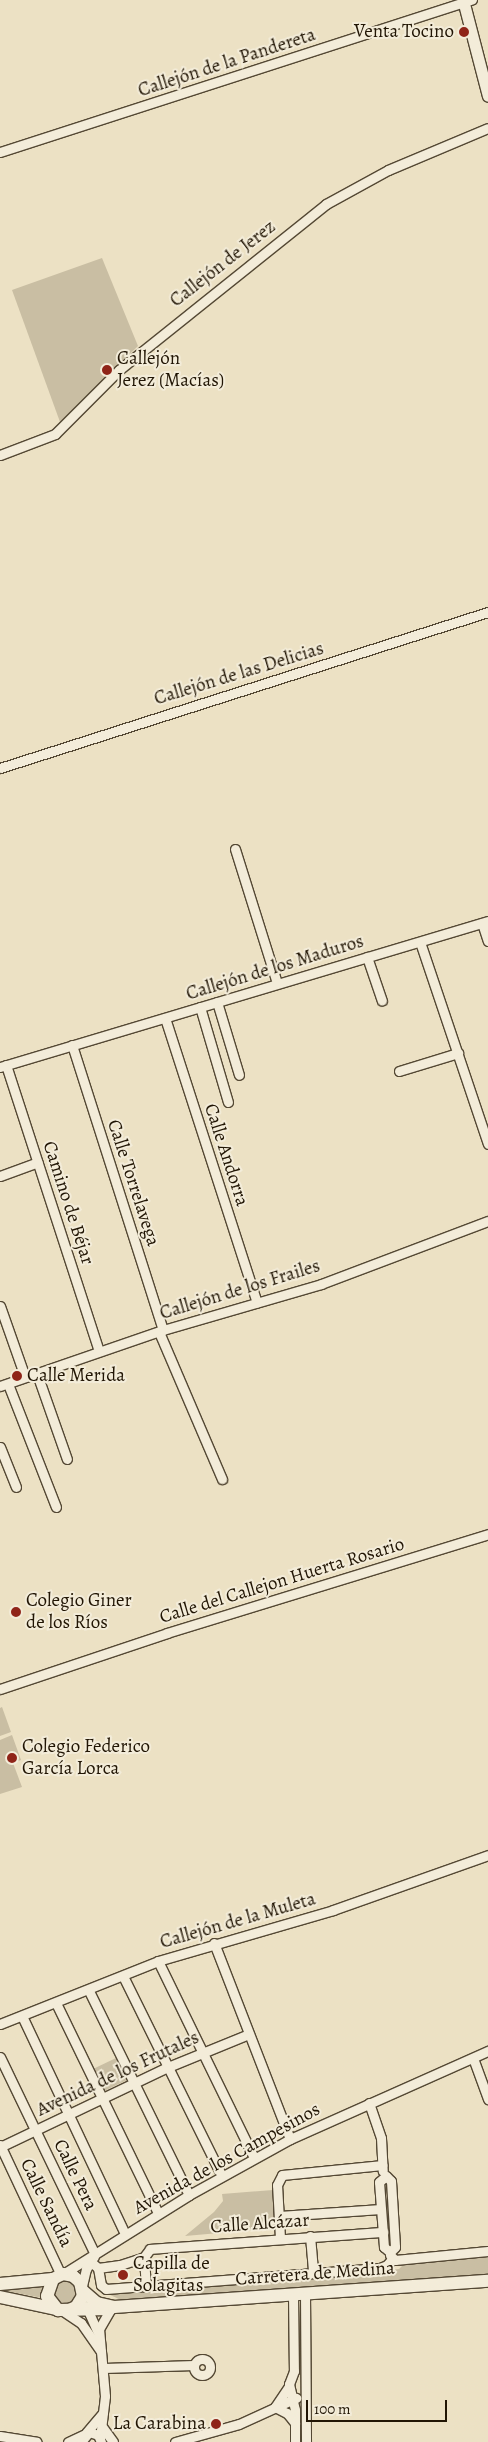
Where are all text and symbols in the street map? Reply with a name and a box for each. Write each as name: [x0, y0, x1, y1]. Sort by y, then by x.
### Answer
place label: Venta Tocino: [354, 21, 454, 43]
street label: Callejón de la Pandereta: [135, 24, 319, 102]
marker: Venta Tocino: [458, 26, 470, 38]
street label: Callejón de Jerez: [166, 216, 280, 312]
place label: Callejón Jerez (Macías): [117, 348, 224, 392]
marker: Callejón Jerez (Macías): [101, 364, 113, 376]
street label: Callejón de las Delicias: [151, 637, 327, 711]
street label: Callejón de los Maduros: [184, 930, 366, 1006]
street label: Calle Andorra: [199, 1101, 253, 1209]
street label: Calle Torrelavega: [102, 1117, 164, 1249]
street label: Camino de Béjar: [37, 1138, 99, 1268]
street label: Callejón de los Frailes: [157, 1255, 323, 1325]
place label: Calle Merida: [27, 1365, 125, 1387]
marker: Calle Merida: [11, 1370, 23, 1382]
street label: Calle del Callejon Huerta Rosario: [157, 1533, 407, 1629]
place label: Colegio Giner de los Ríos: [26, 1590, 132, 1634]
marker: Colegio Giner de los Ríos: [10, 1606, 22, 1618]
place label: Colegio Federico García Lorca: [22, 1736, 150, 1780]
marker: Colegio Federico García Lorca: [6, 1752, 18, 1764]
street label: Callejón de la Muleta: [158, 1888, 318, 1954]
street label: Avenida de los Frutales: [33, 2026, 203, 2122]
street label: Avenida de los Campesinos: [130, 2098, 324, 2220]
street label: Calle Pera: [48, 2136, 102, 2214]
street label: Calle Sandía: [15, 2155, 77, 2251]
street label: Calle Alcázar: [210, 2209, 310, 2239]
place label: Capilla de Solagitas: [133, 2253, 210, 2297]
street label: Carretera de Medina: [235, 2257, 395, 2291]
marker: Capilla de Solagitas: [117, 2269, 129, 2281]
scale bar: [308, 2390, 449, 2422]
text: 100 m: [314, 2399, 351, 2419]
place label: La Carabina: [113, 2413, 206, 2435]
marker: La Carabina: [210, 2418, 222, 2430]

